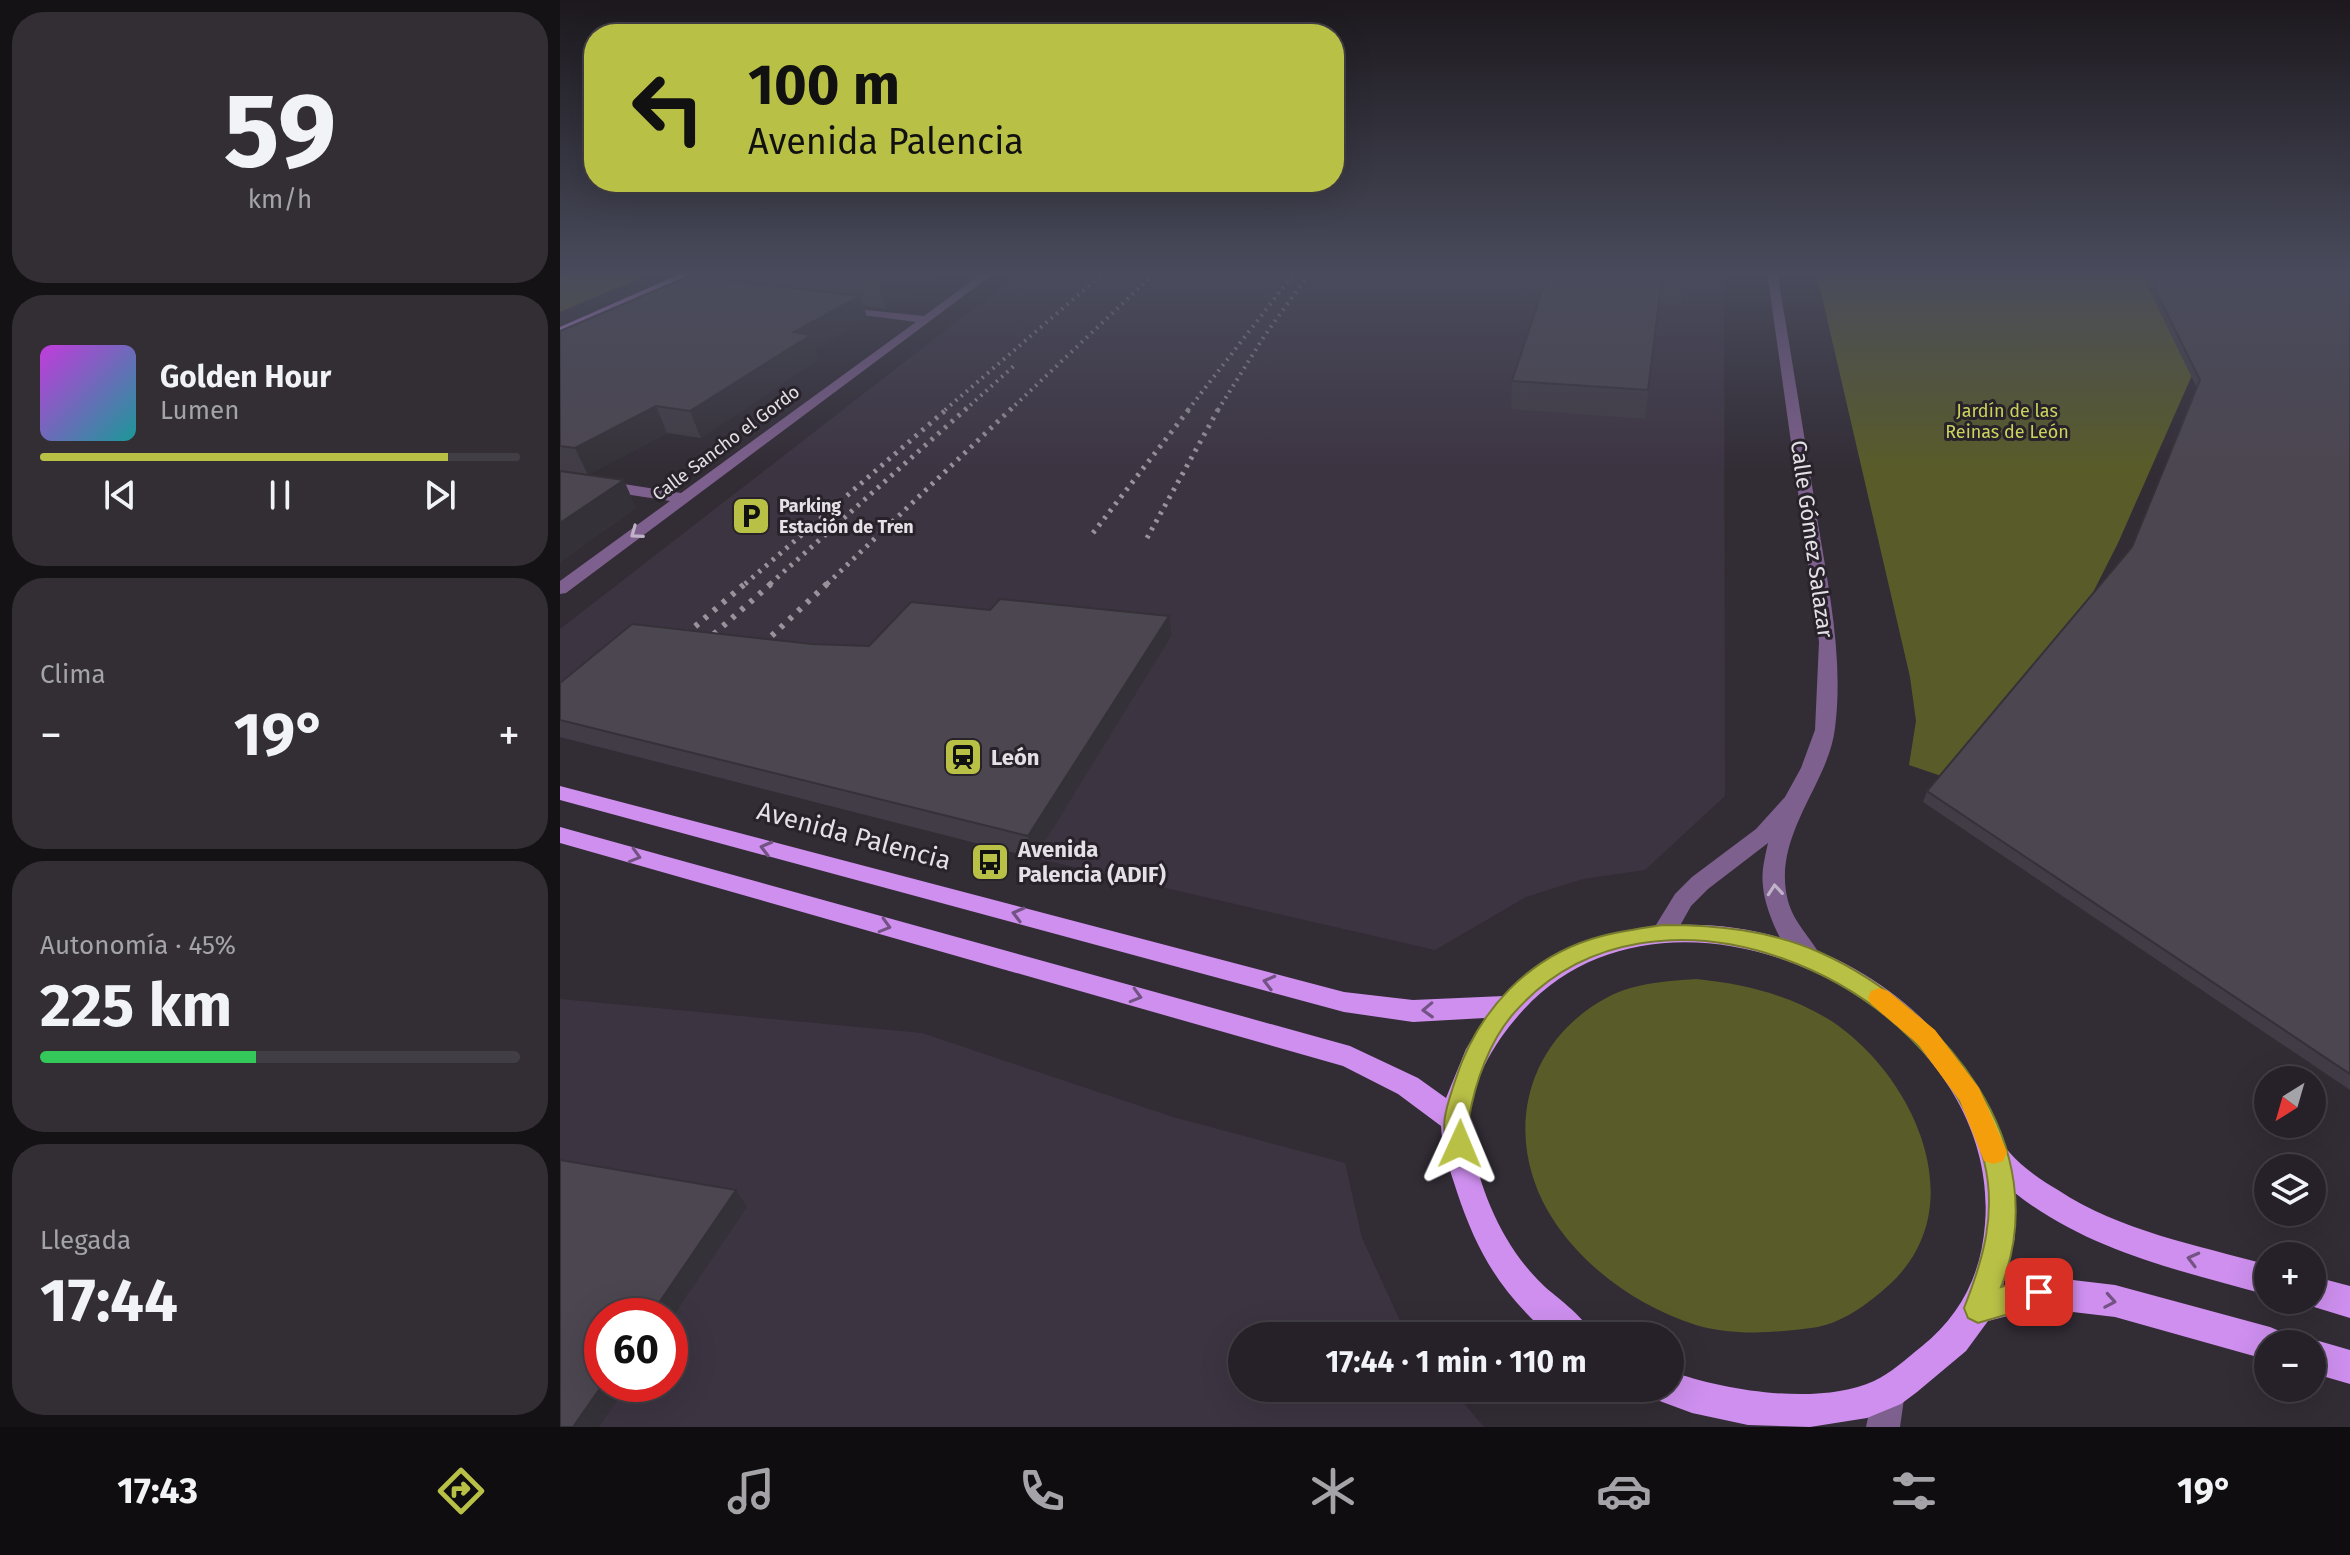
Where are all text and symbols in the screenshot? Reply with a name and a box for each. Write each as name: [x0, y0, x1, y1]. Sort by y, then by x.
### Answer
text: 100 m: [748, 52, 900, 119]
icon: left: [616, 56, 720, 160]
text: 59: [224, 69, 336, 194]
text: Avenida Palencia: [748, 120, 1024, 164]
text: km/h: [248, 184, 312, 215]
text: Golden Hour: [160, 359, 331, 395]
street label: Calle Sancho el Gordo: [648, 380, 804, 506]
text: Lumen: [160, 395, 239, 426]
park label: Jardín de las Reinas de León: [1945, 400, 2069, 443]
street label: Calle Gómez Salazar: [1785, 439, 1839, 640]
icon: previous: [98, 473, 142, 517]
icon: pause: [258, 473, 302, 517]
icon: next: [418, 473, 462, 517]
parking icon: Parking Estación de Tren: [730, 495, 772, 537]
place label: Parking Estación de Tren: [779, 495, 914, 538]
one-way arrow: [630, 523, 644, 538]
text: Clima: [40, 659, 106, 690]
text: 19°: [234, 699, 326, 771]
text: −: [40, 709, 62, 762]
text: +: [498, 709, 520, 762]
station icon: León: [942, 736, 984, 778]
place label: León: [991, 744, 1039, 771]
street label: Avenida Palencia: [754, 795, 954, 877]
place label: Avenida Palencia (ADIF): [1017, 836, 1166, 888]
one-way arrow: [760, 840, 774, 857]
bus stop icon: Avenida Palencia (ADIF): [969, 841, 1011, 883]
one-way arrow: [628, 846, 642, 863]
one-way arrow: [1767, 883, 1784, 896]
one-way arrow: [1011, 906, 1025, 923]
one-way arrow: [878, 917, 892, 933]
text: Autonomía · 45%: [40, 930, 236, 961]
text: 225 km: [40, 970, 232, 1042]
one-way arrow: [1262, 974, 1276, 991]
one-way arrow: [1128, 987, 1142, 1003]
one-way arrow: [1421, 1002, 1434, 1019]
north arrow: [2254, 1066, 2326, 1138]
map controls: [2254, 1066, 2326, 1402]
position arrow: [1418, 1102, 1502, 1186]
button: layers: [2254, 1154, 2326, 1226]
text: Llegada: [40, 1225, 131, 1256]
button: +: [2254, 1242, 2326, 1314]
one-way arrow: [2186, 1252, 2200, 1268]
pin: [2005, 1258, 2073, 1326]
text: 17:44: [40, 1265, 178, 1337]
icon: arrive: [2017, 1270, 2061, 1314]
one-way arrow: [2103, 1291, 2116, 1308]
speed limit sign: 60: [584, 1298, 688, 1402]
button: −: [2254, 1330, 2326, 1402]
text: 17:44 · 1 min · 110 m: [1325, 1344, 1587, 1380]
icon: directions: [433, 1463, 489, 1519]
icon: music: [723, 1463, 779, 1519]
icon: phone: [1014, 1463, 1070, 1519]
icon: climate: [1305, 1463, 1361, 1519]
icon: car: [1596, 1463, 1652, 1519]
icon: filters: [1886, 1463, 1942, 1519]
text: 17:43: [117, 1469, 198, 1513]
text: 19°: [2177, 1469, 2233, 1513]

